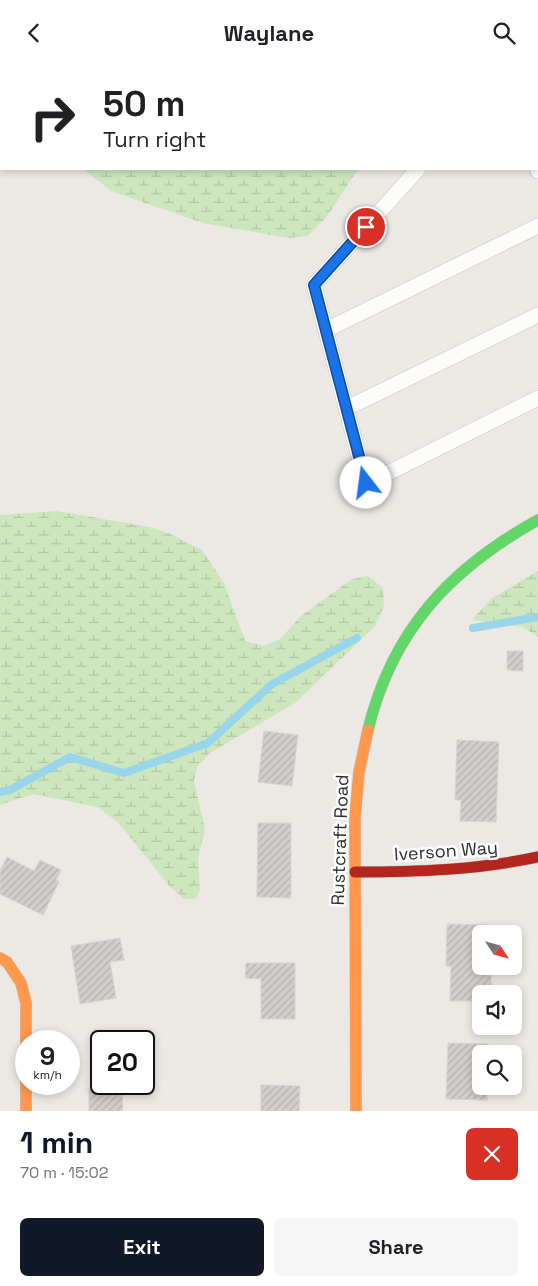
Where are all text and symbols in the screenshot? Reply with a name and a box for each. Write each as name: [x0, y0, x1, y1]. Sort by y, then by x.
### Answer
icon: back: [20, 19, 48, 47]
text: Waylane: [224, 19, 314, 47]
icon: search: [490, 19, 518, 47]
text: 50 m: [103, 82, 185, 126]
icon: right: [20, 85, 85, 150]
text: Turn right: [103, 125, 206, 153]
pin: [345, 206, 387, 248]
icon: arrive: [352, 213, 380, 241]
position arrow: [339, 456, 391, 508]
street label: Rustcraft Road: [326, 774, 353, 906]
street label: Iverson Way: [393, 835, 499, 866]
north arrow: [472, 925, 522, 975]
map controls: [472, 925, 522, 1095]
button: sound: [472, 985, 522, 1035]
speed limit sign: 20: [90, 1030, 155, 1095]
text: 9: [40, 1040, 55, 1072]
button: search: [472, 1045, 522, 1095]
text: km/h: [33, 1067, 62, 1083]
text: 1 min: [20, 1123, 93, 1162]
button: close: [466, 1128, 518, 1180]
text: 70 m · 15:02: [20, 1162, 108, 1183]
button: Exit: [20, 1218, 264, 1276]
button: Share: [274, 1218, 518, 1276]

